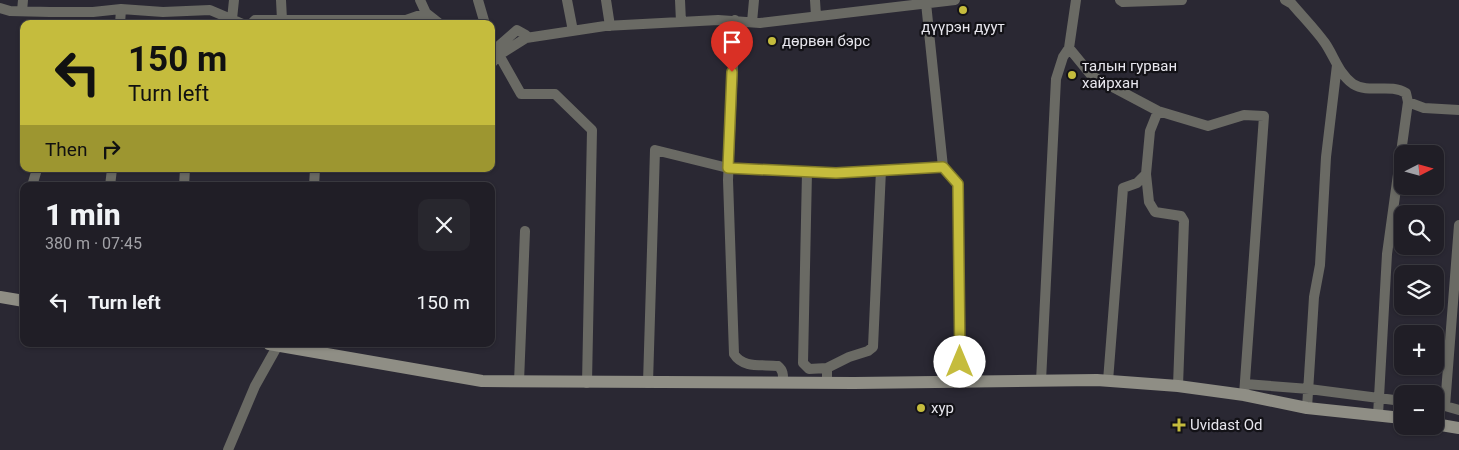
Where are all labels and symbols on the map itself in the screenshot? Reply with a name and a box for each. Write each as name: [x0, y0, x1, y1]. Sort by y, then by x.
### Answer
marker: дүүрэн дуут: [957, 4, 969, 16]
place label: дүүрэн дуут: [921, 18, 1005, 36]
pin: [711, 21, 753, 72]
place label: дөрвөн бэрс: [782, 32, 870, 50]
marker: дөрвөн бэрс: [766, 35, 778, 47]
place label: талын гурван хайрхан: [1082, 57, 1177, 92]
marker: талын гурван хайрхан: [1066, 69, 1078, 81]
north arrow: [1394, 145, 1444, 195]
position arrow: [933, 335, 985, 387]
place label: хур: [931, 399, 954, 417]
marker: хур: [915, 402, 927, 414]
place label: Uvidast Od: [1190, 416, 1262, 434]
marker: Uvidast Od: [1172, 418, 1186, 432]

